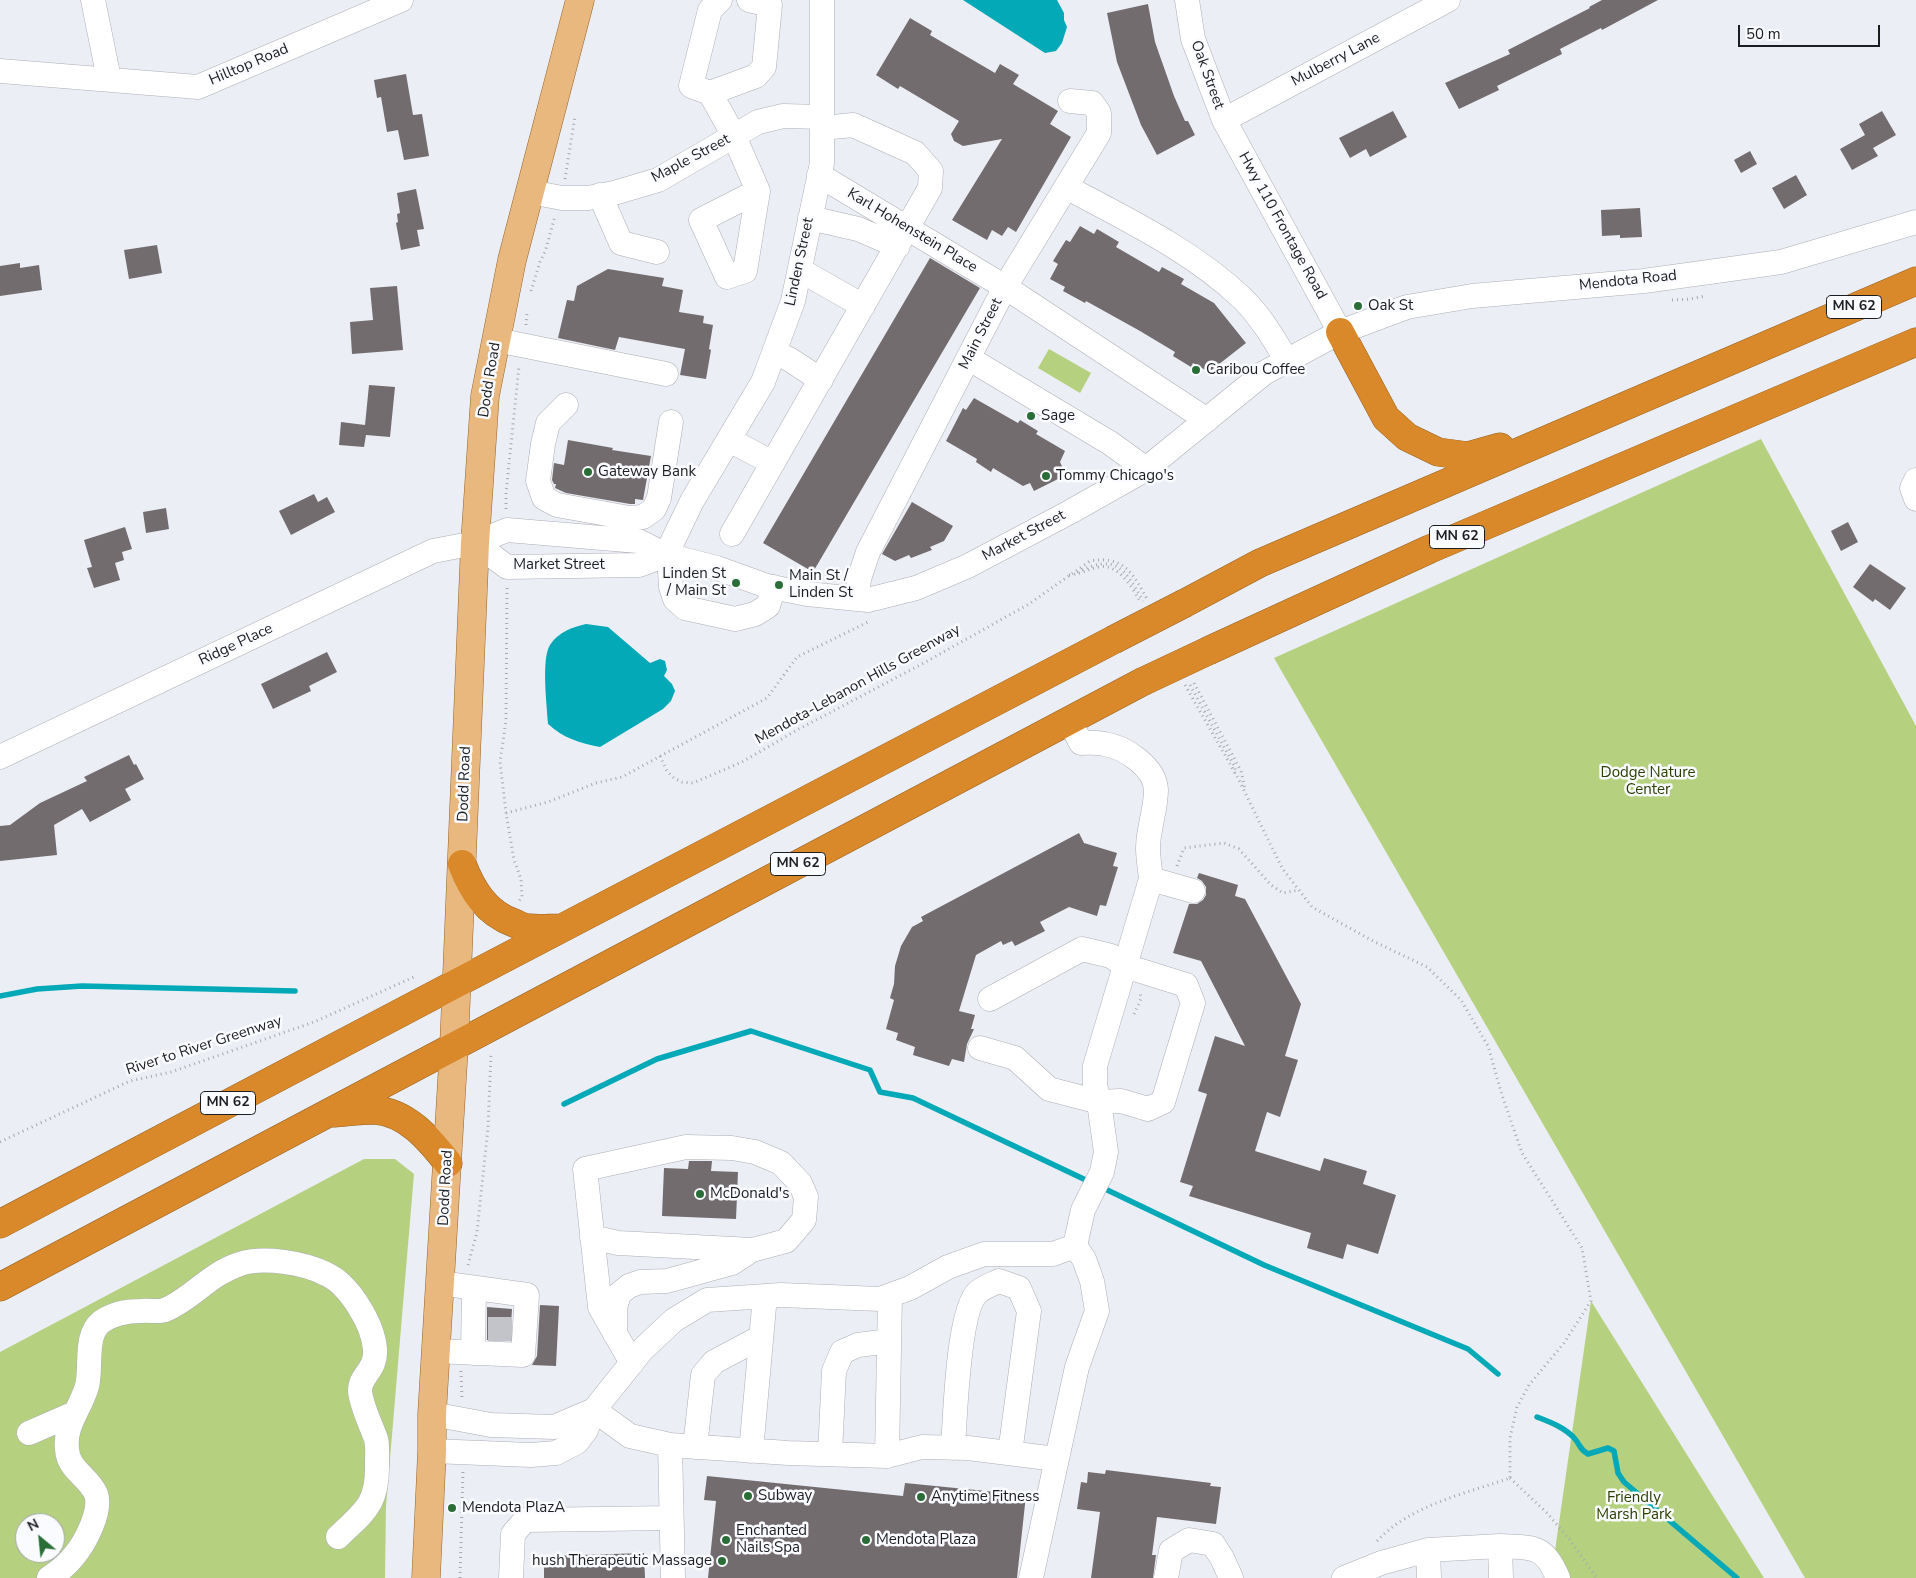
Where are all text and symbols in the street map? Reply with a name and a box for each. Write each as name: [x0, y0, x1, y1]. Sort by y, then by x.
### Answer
scale bar: [1741, 15, 1884, 47]
text: 50 m: [1746, 24, 1781, 44]
street label: Mulberry Lane: [1289, 29, 1383, 91]
street label: Oak Street: [1186, 38, 1228, 112]
street label: Hilltop Road: [207, 40, 291, 90]
street label: Maple Street: [649, 131, 733, 187]
street label: Hwy 110 Frontage Road: [1234, 149, 1330, 303]
street label: Karl Hohenstein Place: [844, 185, 980, 277]
street label: Linden Street: [782, 216, 818, 308]
street label: Mendota Road: [1578, 267, 1678, 295]
street label: Main Street: [955, 295, 1007, 373]
road number: MN 62: [1826, 296, 1882, 318]
place label: Oak St: [1368, 297, 1413, 315]
marker: Oak St: [1352, 300, 1364, 312]
street label: Dodd Road: [475, 341, 505, 419]
place label: Caribou Coffee: [1206, 361, 1305, 379]
marker: Caribou Coffee: [1190, 364, 1202, 376]
place label: Sage: [1041, 407, 1075, 425]
marker: Sage: [1025, 410, 1037, 422]
place label: Gateway Bank: [598, 463, 696, 481]
marker: Gateway Bank: [582, 466, 594, 478]
place label: Tommy Chicago's: [1056, 467, 1174, 485]
marker: Tommy Chicago's: [1040, 470, 1052, 482]
street label: Market Street: [979, 507, 1069, 565]
road number: MN 62: [1430, 526, 1484, 548]
street label: Market Street: [513, 556, 605, 574]
place label: Linden St / Main St: [662, 565, 726, 600]
place label: Main St / Linden St: [789, 567, 853, 602]
marker: Linden St / Main St: [730, 577, 742, 589]
marker: Main St / Linden St: [773, 579, 785, 591]
street label: Ridge Place: [196, 620, 276, 670]
street label: Mendota-Lebanon Hills Greenway: [753, 621, 963, 749]
street label: Dodd Road: [455, 746, 475, 822]
park label: Dodge Nature Center: [1601, 764, 1695, 799]
road number: MN 62: [770, 852, 826, 876]
street label: River to River Greenway: [124, 1012, 284, 1080]
road number: MN 62: [200, 1092, 256, 1114]
street label: Dodd Road: [435, 1150, 457, 1226]
place label: McDonald's: [710, 1185, 789, 1203]
marker: McDonald's: [694, 1188, 706, 1200]
place label: Subway: [758, 1487, 812, 1505]
place label: Anytime Fitness: [931, 1488, 1040, 1506]
park label: Friendly Marsh Park: [1596, 1489, 1672, 1524]
marker: Subway: [742, 1490, 754, 1502]
marker: Anytime Fitness: [915, 1491, 927, 1503]
place label: Mendota PlazA: [462, 1499, 565, 1517]
marker: Mendota PlazA: [446, 1502, 458, 1514]
north arrow: [15, 1513, 65, 1563]
text: N: [24, 1514, 42, 1536]
place label: Enchanted Nails Spa: [736, 1522, 807, 1557]
place label: Mendota Plaza: [876, 1531, 976, 1549]
marker: Enchanted Nails Spa: [720, 1534, 732, 1546]
marker: Mendota Plaza: [860, 1534, 872, 1546]
place label: hush Therapeutic Massage: [532, 1552, 712, 1570]
marker: hush Therapeutic Massage: [716, 1555, 728, 1567]

